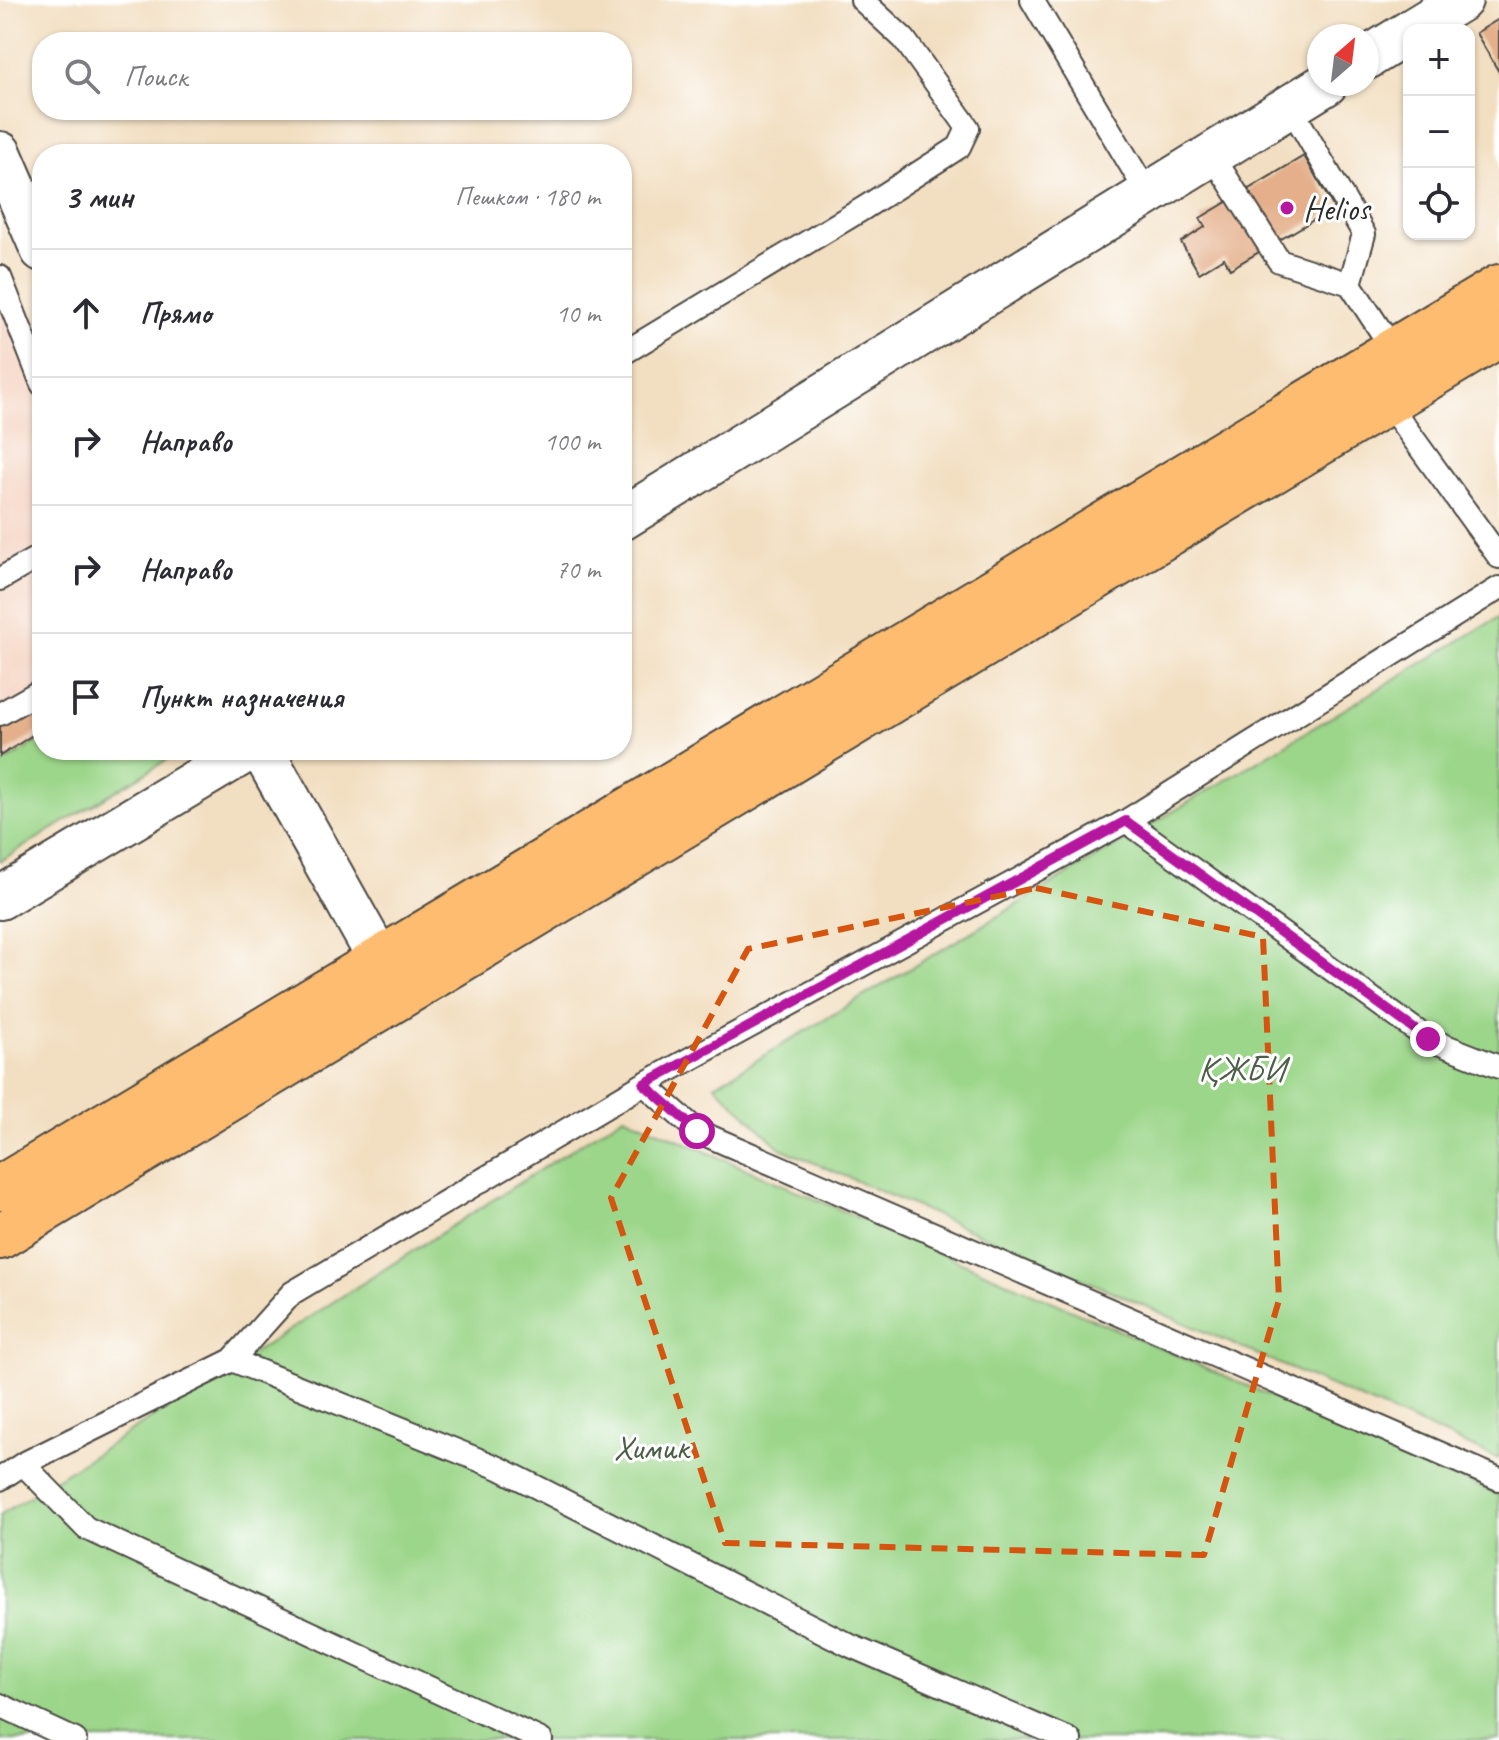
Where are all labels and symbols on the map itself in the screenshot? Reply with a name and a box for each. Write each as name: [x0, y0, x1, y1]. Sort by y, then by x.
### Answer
north arrow: [1307, 24, 1379, 96]
place label: Helios: [1303, 187, 1372, 230]
marker: Helios: [1278, 199, 1296, 217]
route end: [1410, 1021, 1446, 1057]
park label: ҚЖБИ: [1199, 1047, 1291, 1090]
route start: [679, 1113, 715, 1149]
park label: Химик: [614, 1426, 691, 1469]

